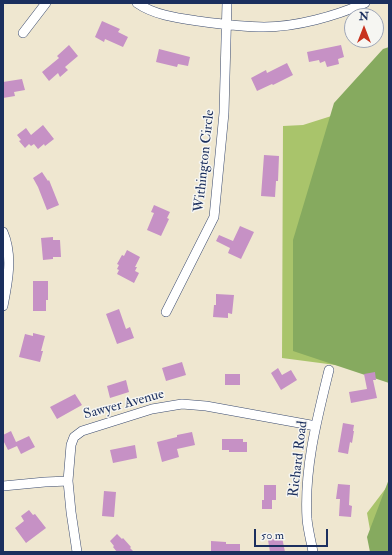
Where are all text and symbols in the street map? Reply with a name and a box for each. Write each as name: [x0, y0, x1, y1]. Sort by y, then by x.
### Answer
north arrow: [344, 8, 384, 48]
text: N: [359, 10, 369, 23]
street label: Withington Circle: [191, 109, 219, 213]
street label: Sawyer Avenue: [82, 386, 166, 424]
street label: Richard Road: [286, 420, 312, 498]
scale bar: [256, 521, 330, 547]
text: 50 m: [261, 528, 284, 543]

